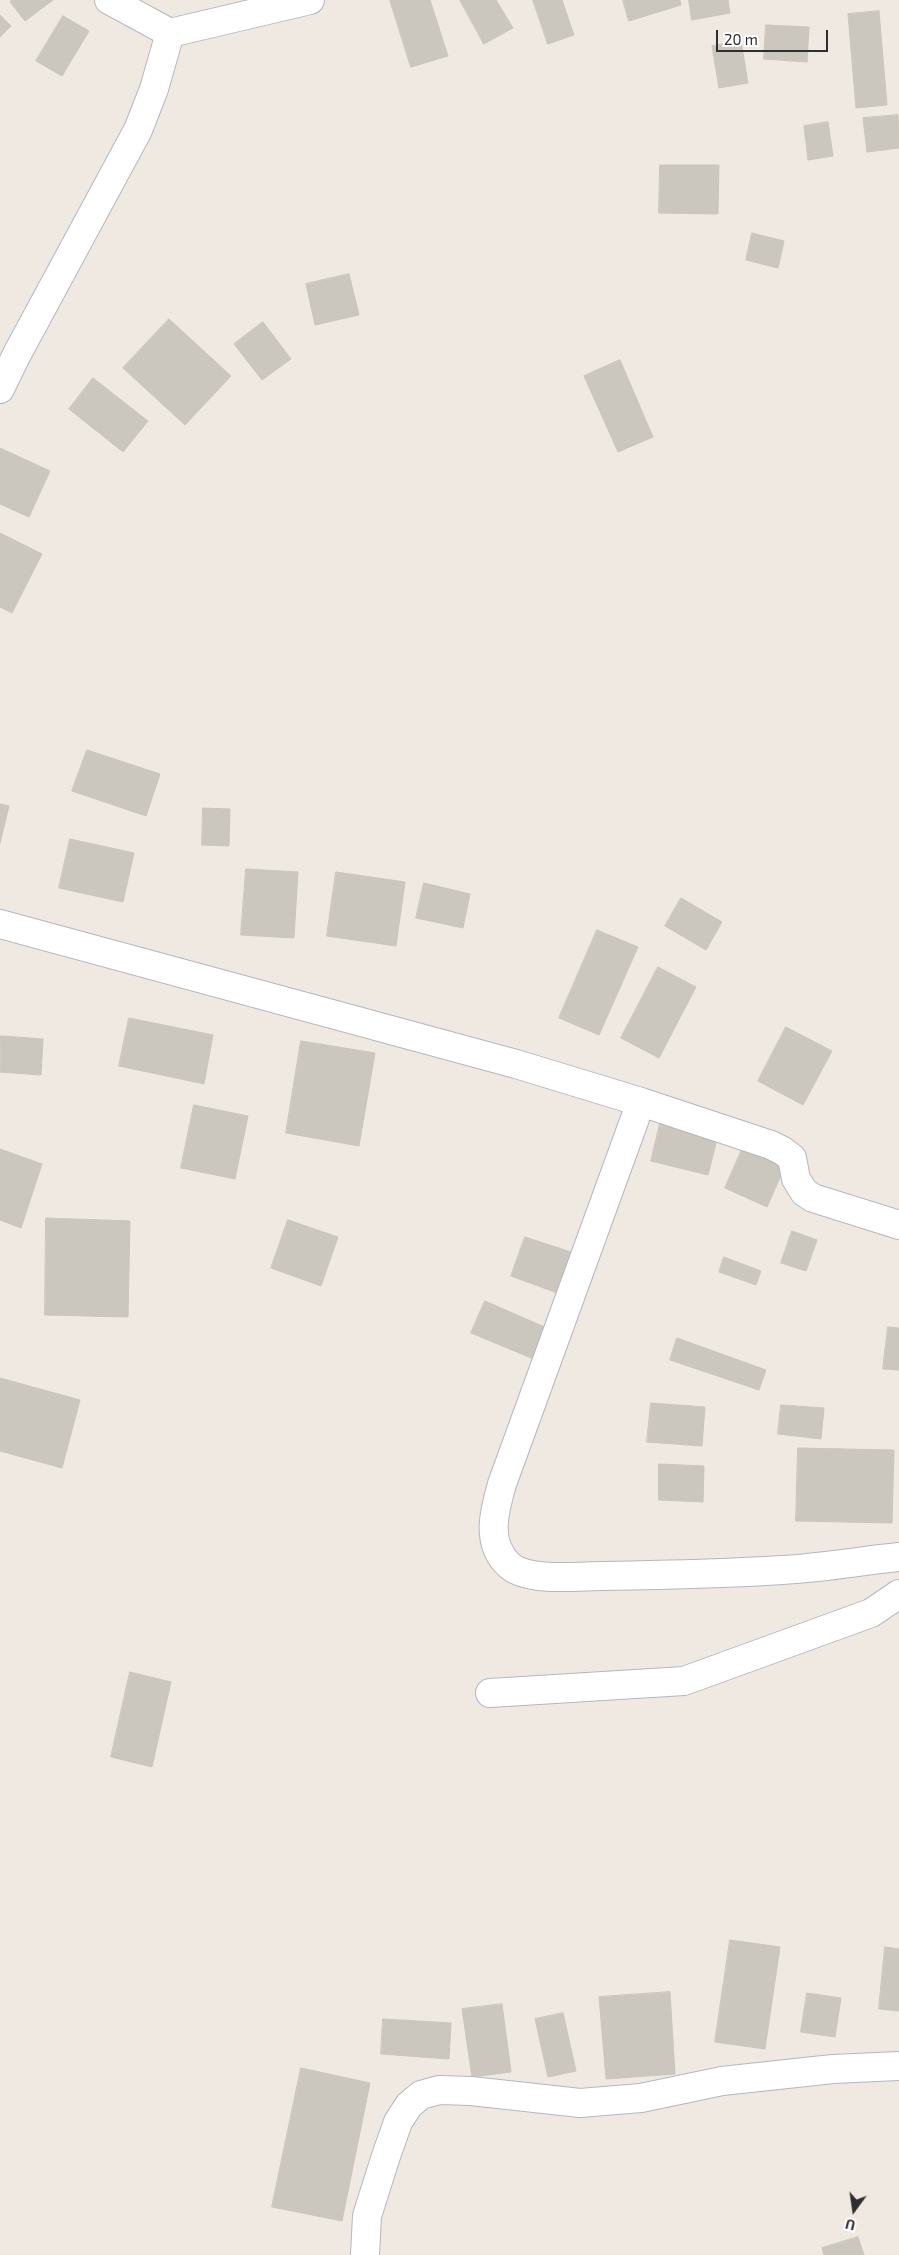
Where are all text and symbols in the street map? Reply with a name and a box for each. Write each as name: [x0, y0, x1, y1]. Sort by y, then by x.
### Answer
scale bar: [719, 20, 832, 52]
text: 20 m: [724, 30, 758, 48]
north arrow: [829, 2185, 879, 2235]
text: U: [844, 2216, 857, 2234]

